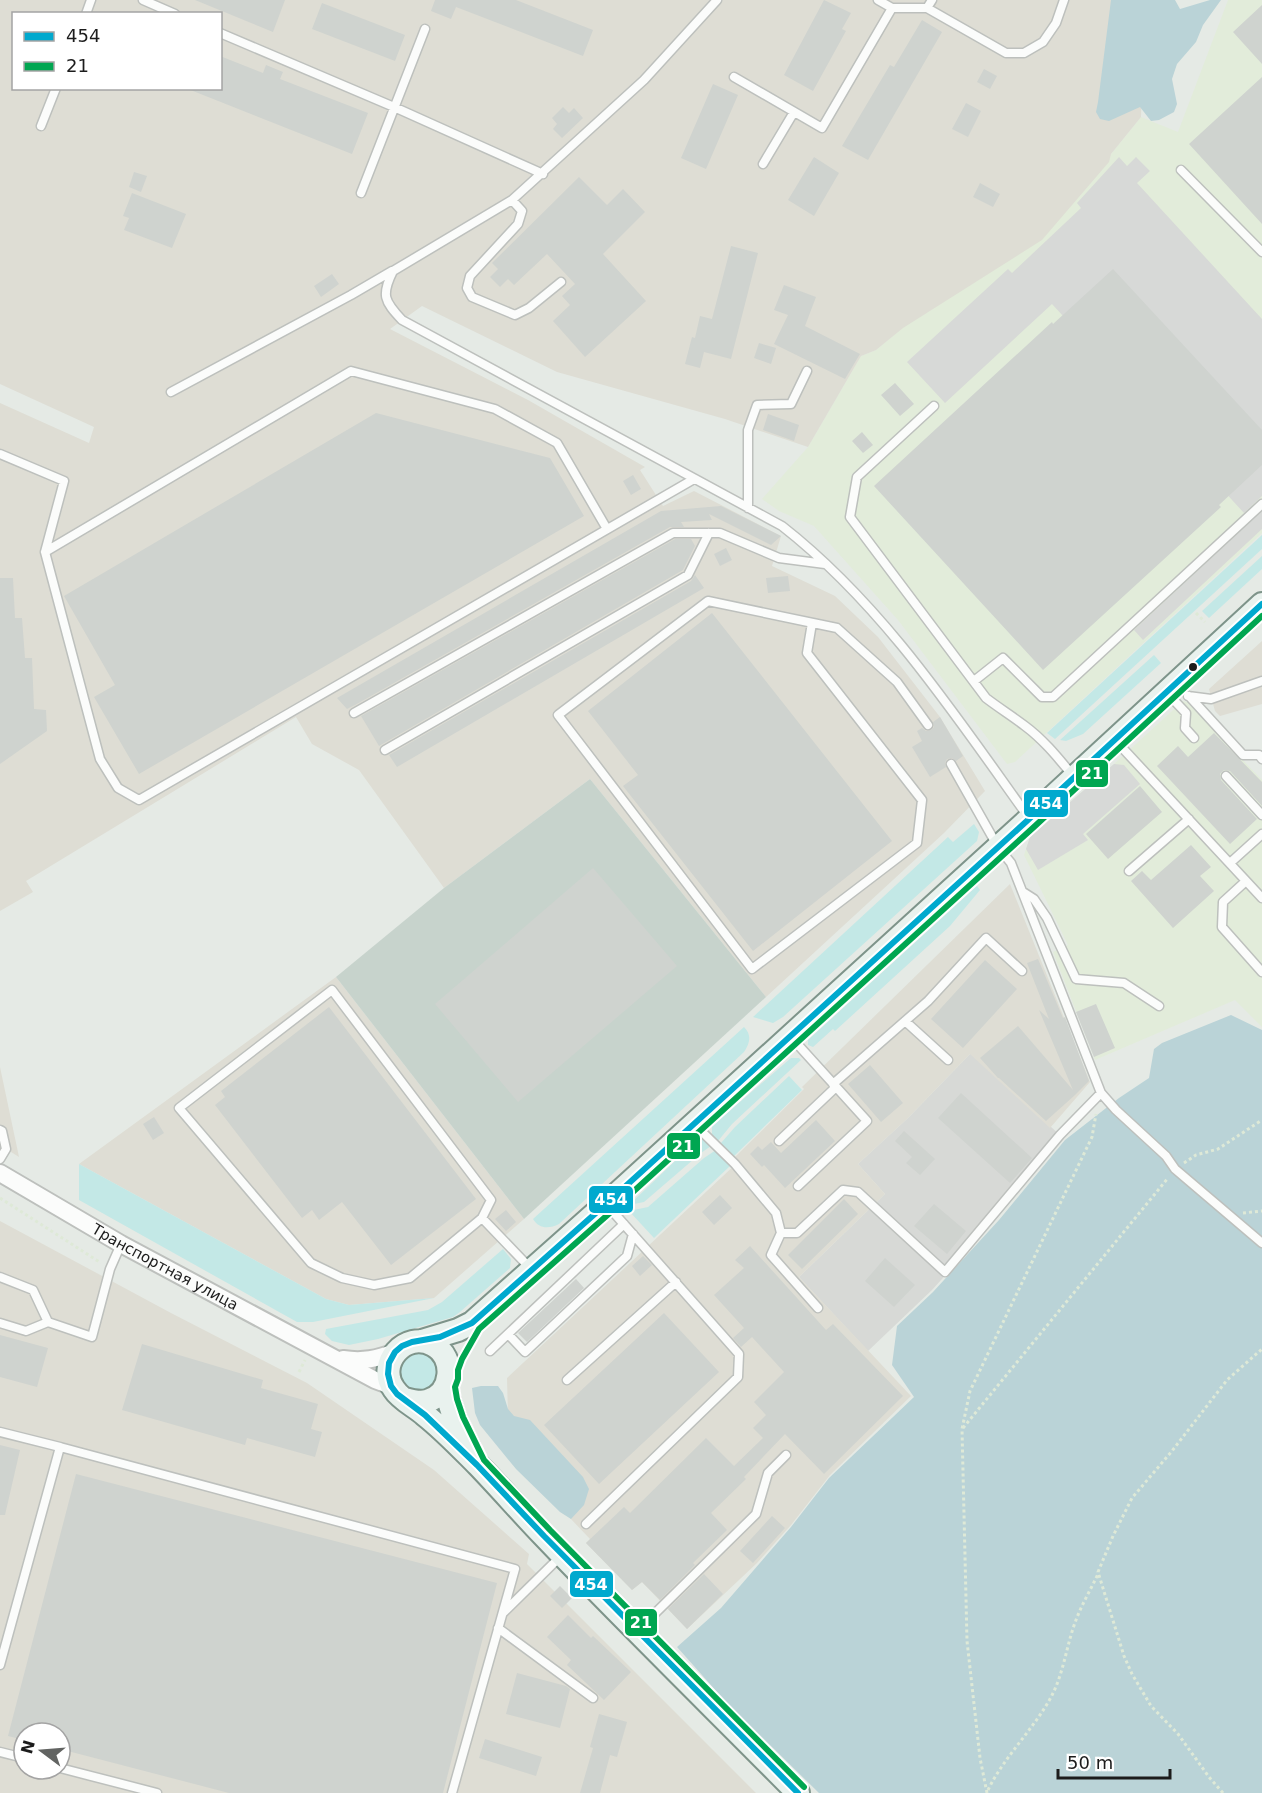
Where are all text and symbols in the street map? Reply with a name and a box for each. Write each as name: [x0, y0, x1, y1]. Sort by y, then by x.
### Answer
legend: [12, 12, 222, 90]
text: 454: [66, 25, 100, 46]
text: 21: [66, 55, 89, 76]
unlabelled marker: [1187, 661, 1199, 673]
line badge: 21: [1075, 759, 1109, 788]
text: 21: [1081, 764, 1103, 783]
line badge: 454: [1023, 789, 1069, 818]
text: 454: [1029, 794, 1063, 813]
line badge: 21: [666, 1132, 701, 1160]
text: 21: [672, 1137, 694, 1156]
line badge: 454: [588, 1185, 634, 1214]
text: 454: [594, 1190, 628, 1209]
street label: Транспортная улица: [88, 1219, 241, 1314]
line badge: 454: [569, 1570, 614, 1598]
text: 454: [574, 1575, 608, 1594]
line badge: 21: [624, 1608, 658, 1637]
text: 21: [630, 1613, 652, 1632]
north arrow: [12, 1721, 72, 1781]
text: N: [17, 1738, 39, 1756]
scale bar: [1058, 1742, 1170, 1780]
text: 50 m: [1067, 1752, 1113, 1773]

